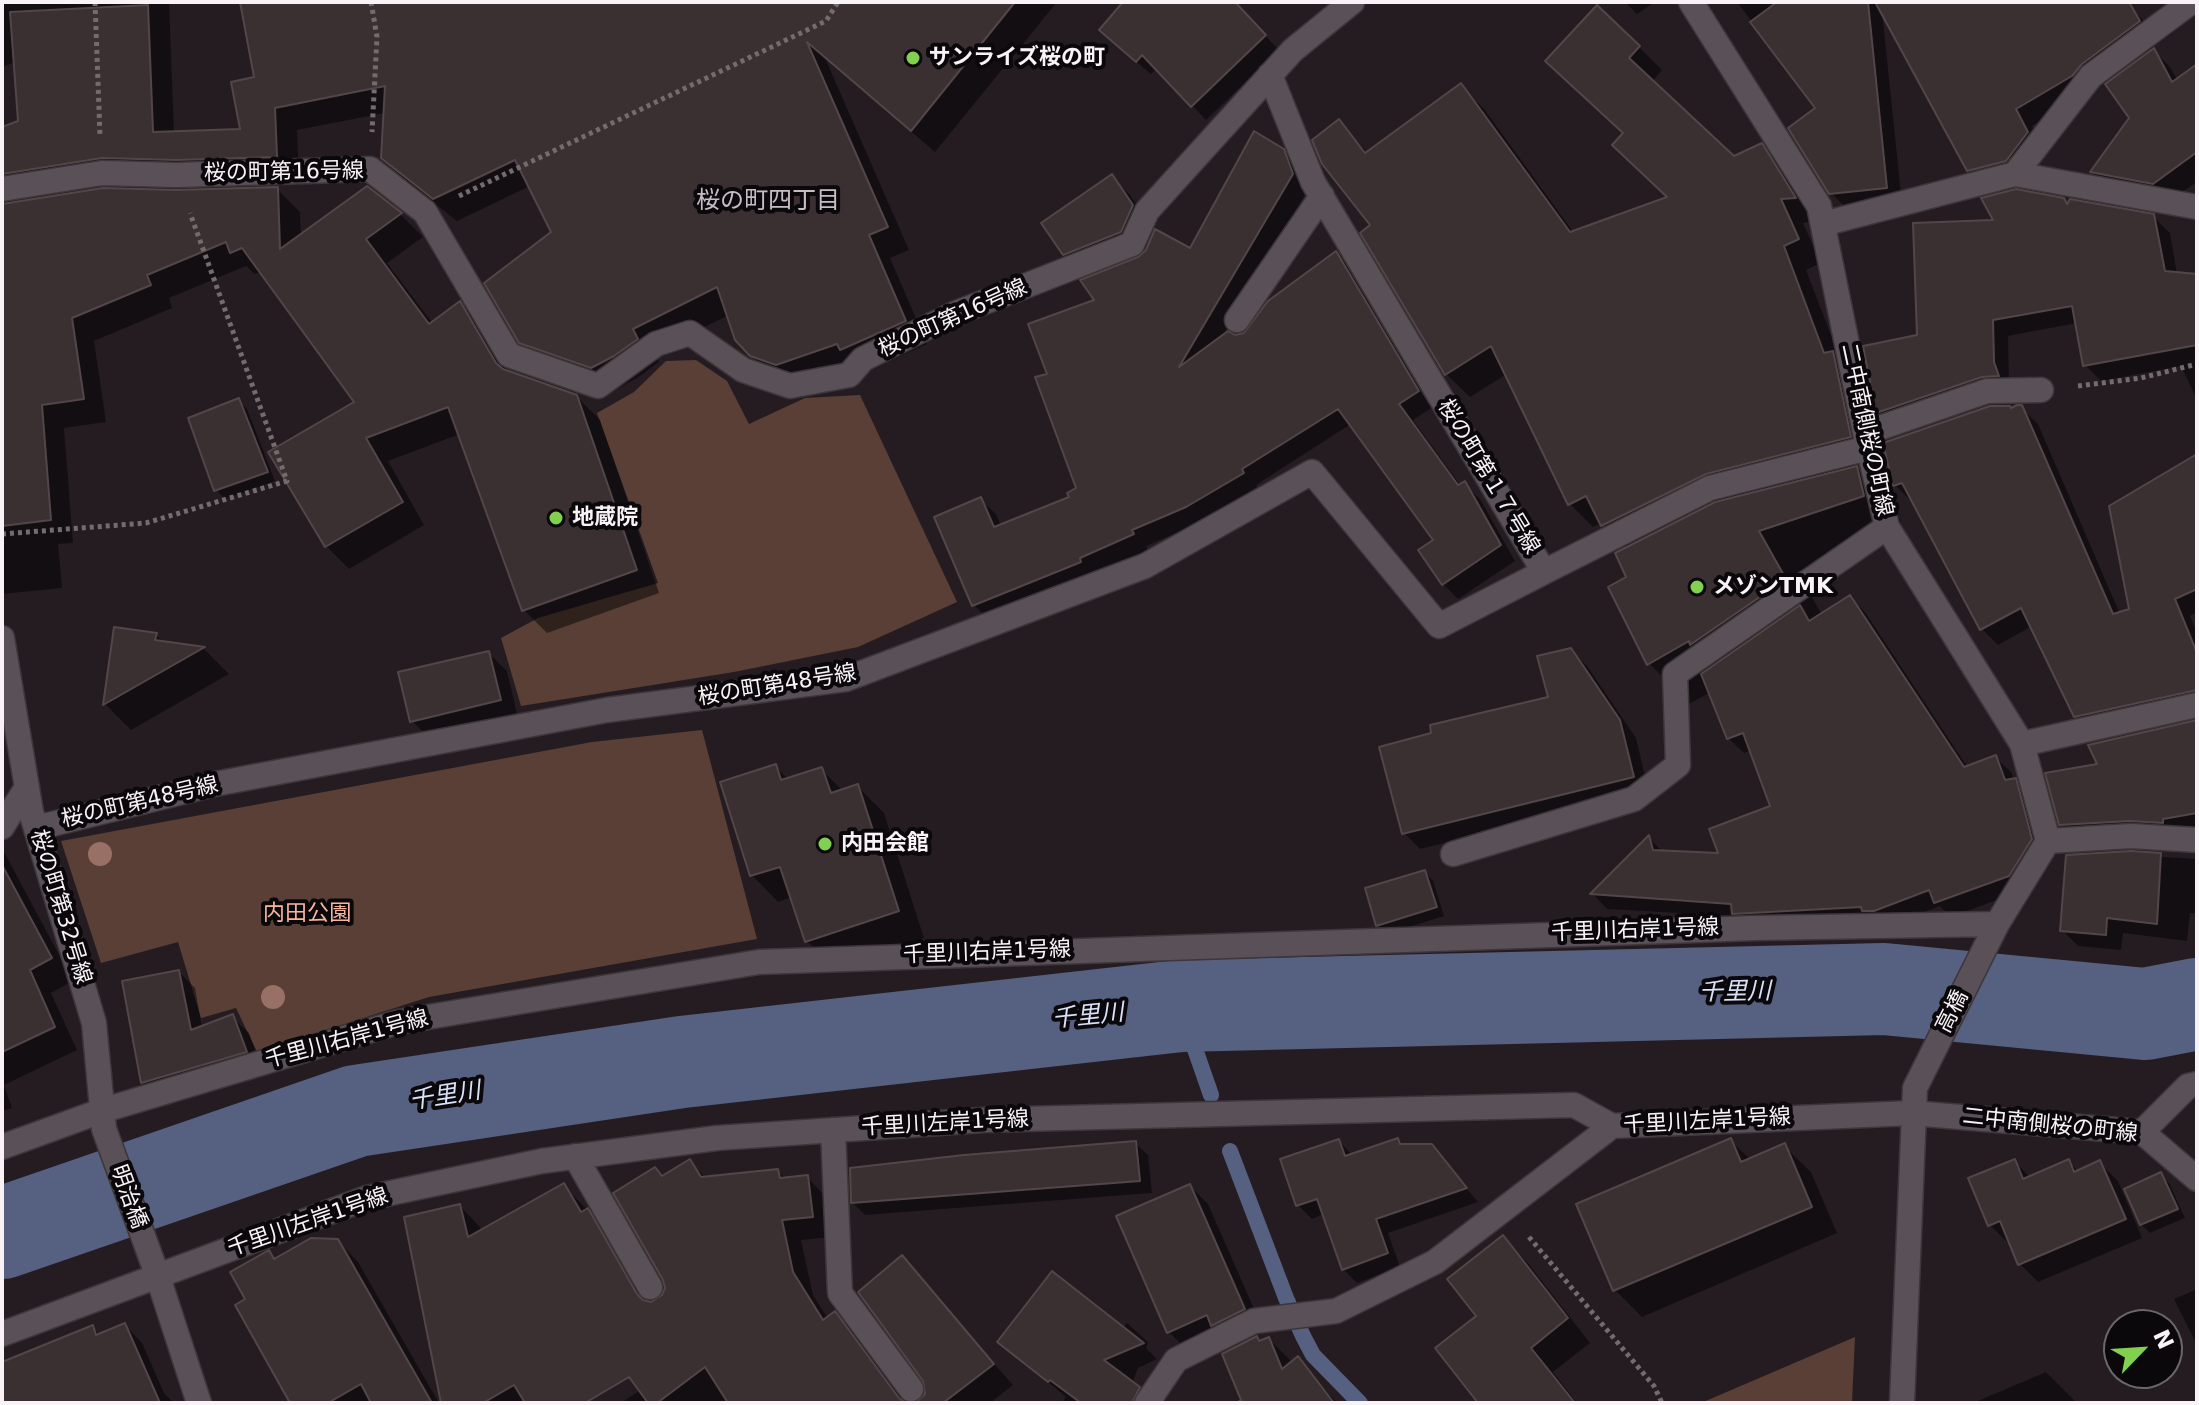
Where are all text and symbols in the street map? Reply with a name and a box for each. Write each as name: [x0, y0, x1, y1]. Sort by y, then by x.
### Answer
place label: サンライズ桜の町: [929, 45, 1105, 71]
marker: サンライズ桜の町: [904, 49, 922, 67]
street label: 桜の町第16号線: [204, 158, 364, 188]
district label: 桜の町四丁目: [696, 188, 840, 216]
street label: 桜の町第16号線: [875, 274, 1031, 364]
street label: 二中南側桜の町線: [1835, 341, 1897, 519]
street label: 桜の町第１７号線: [1431, 395, 1545, 559]
place label: 地蔵院: [572, 505, 638, 531]
marker: 地蔵院: [547, 509, 565, 527]
place label: メゾンTMK: [1713, 574, 1833, 600]
marker: メゾンTMK: [1688, 578, 1706, 596]
street label: 桜の町第48号線: [696, 660, 858, 712]
street label: 桜の町第48号線: [59, 772, 221, 834]
street label: 桜の町第32号線: [24, 827, 96, 987]
place label: 内田会館: [841, 831, 929, 857]
marker: 内田会館: [816, 835, 834, 853]
park label: 内田公園: [263, 901, 351, 927]
street label: 千里川右岸1号線: [1551, 915, 1719, 947]
street label: 千里川右岸1号線: [903, 937, 1071, 969]
water label: 千里川: [1699, 978, 1771, 1008]
street label: 高橋: [1931, 986, 1975, 1038]
water label: 千里川: [1051, 999, 1125, 1035]
street label: 千里川右岸1号線: [262, 1006, 432, 1074]
water label: 千里川: [407, 1077, 483, 1117]
street label: 千里川左岸1号線: [1622, 1104, 1792, 1140]
street label: 二中南側桜の町線: [1961, 1104, 2139, 1148]
street label: 千里川左岸1号線: [860, 1106, 1030, 1142]
street label: 明治橋: [104, 1161, 152, 1233]
street label: 千里川左岸1号線: [224, 1183, 392, 1263]
north arrow: [2103, 1309, 2183, 1389]
text: N: [2148, 1326, 2179, 1353]

